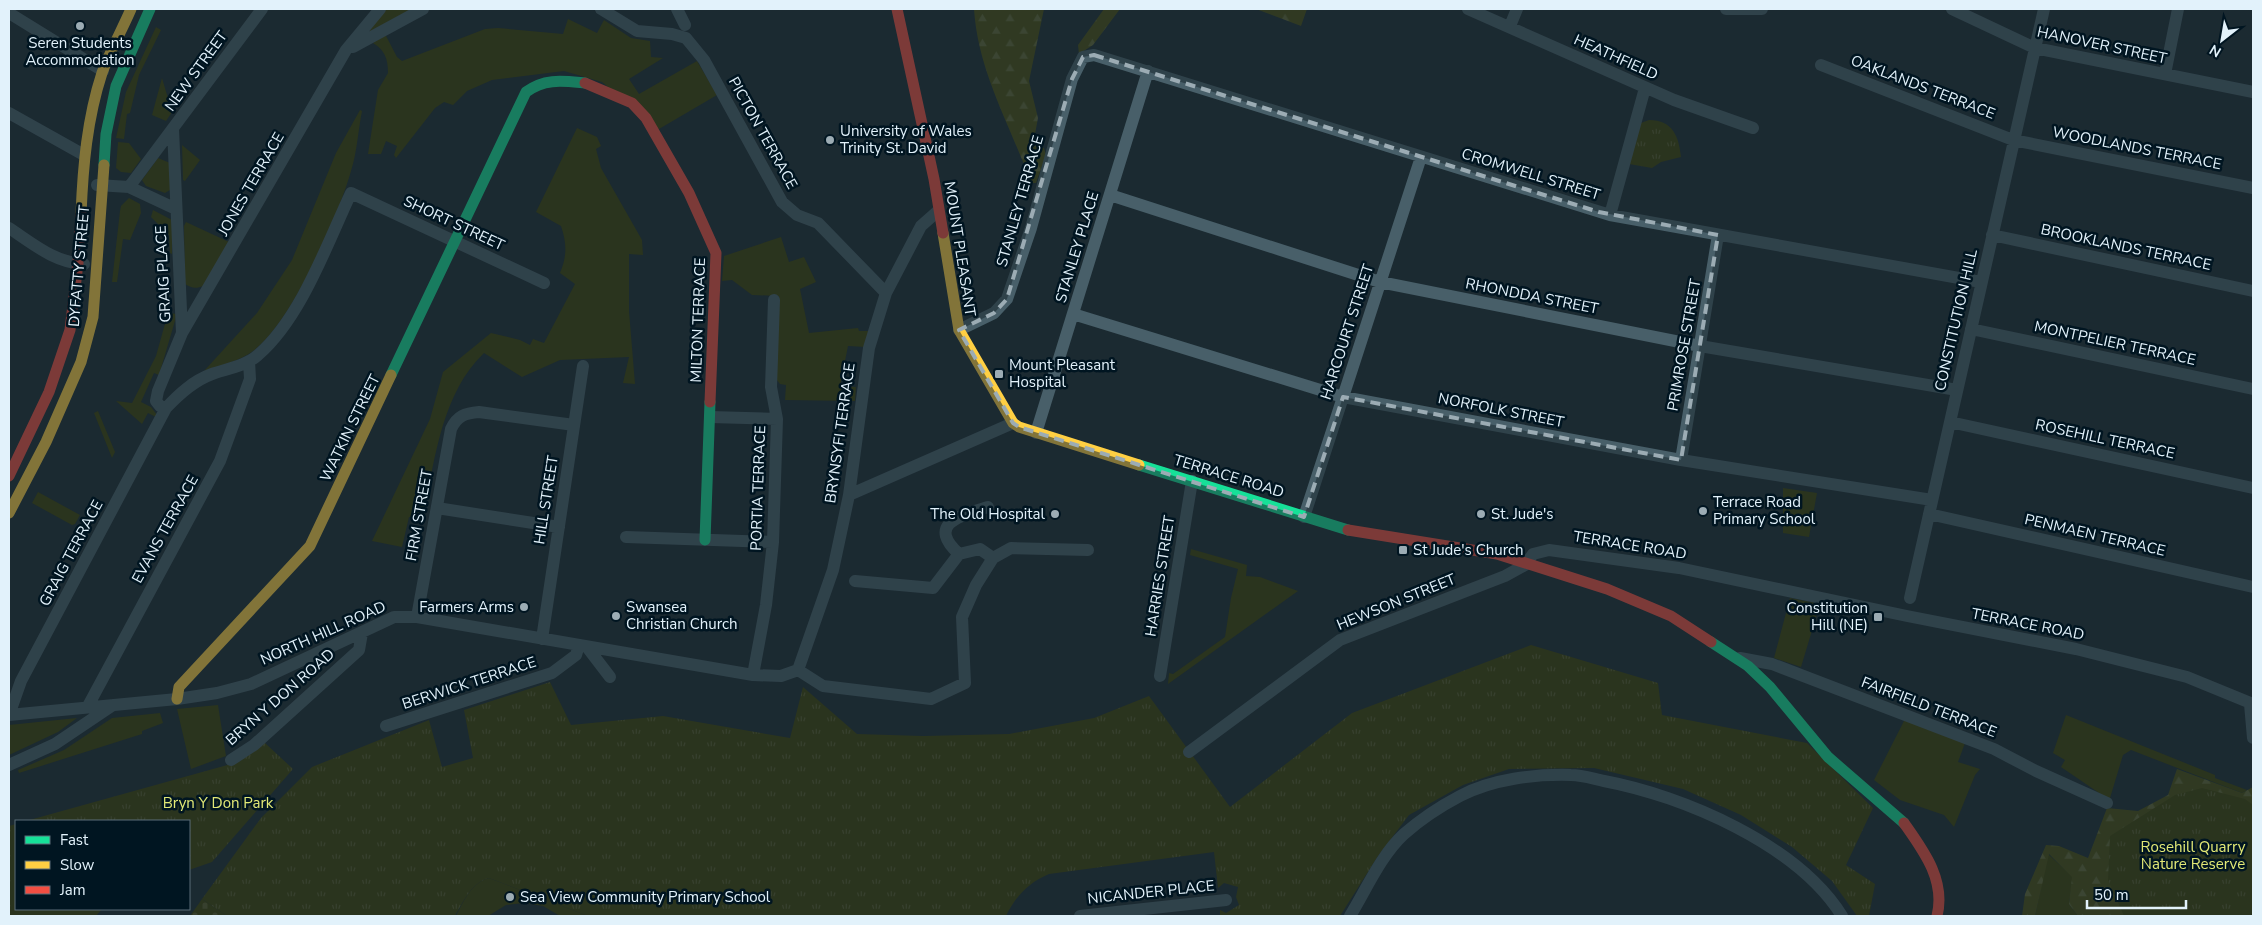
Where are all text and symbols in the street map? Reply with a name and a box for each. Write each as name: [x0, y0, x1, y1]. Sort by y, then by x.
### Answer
north arrow: [2197, 15, 2247, 65]
marker: Seren Students Accommodation: [74, 20, 86, 32]
street label: HANOVER STREET: [2035, 21, 2169, 69]
street label: NEW STREET: [160, 27, 232, 115]
street label: HEATHFIELD: [1571, 30, 1661, 84]
place label: Seren Students Accommodation: [25, 33, 135, 70]
text: N: [2206, 40, 2225, 62]
street label: OAKLANDS TERRACE: [1848, 50, 1998, 124]
street label: PICTON TERRACE: [724, 73, 802, 193]
place label: University of Wales Trinity St. David: [840, 121, 972, 158]
street label: WOODLANDS TERRACE: [2051, 122, 2223, 174]
street label: JONES TERRACE: [213, 129, 289, 240]
street label: STANLEY TERRACE: [992, 133, 1048, 269]
marker: University of Wales Trinity St. David: [824, 134, 836, 146]
street label: CROMWELL STREET: [1459, 143, 1603, 205]
street label: MOUNT PLEASANT: [939, 180, 981, 318]
street label: STANLEY PLACE: [1051, 189, 1103, 305]
street label: SHORT STREET: [400, 191, 508, 255]
street label: DYFATTY STREET: [64, 204, 94, 328]
street label: BROOKLANDS TERRACE: [2039, 219, 2213, 275]
street label: GRAIG PLACE: [150, 225, 176, 323]
street label: CONSTITUTION HILL: [1930, 247, 1982, 393]
street label: MILTON TERRACE: [686, 257, 710, 383]
street label: HARCOURT STREET: [1316, 262, 1378, 402]
street label: RHONDDA STREET: [1464, 273, 1600, 319]
street label: PRIMROSE STREET: [1663, 277, 1705, 413]
street label: MONTPELIER TERRACE: [2032, 316, 2198, 370]
place label: Mount Pleasant Hospital: [1009, 355, 1116, 392]
street label: BRYNSYFI TERRACE: [820, 361, 860, 505]
marker: Mount Pleasant Hospital: [993, 368, 1005, 380]
street label: WATKIN STREET: [315, 371, 385, 485]
street label: NORFOLK STREET: [1436, 388, 1566, 432]
street label: ROSEHILL TERRACE: [2033, 414, 2177, 464]
street label: PORTIA TERRACE: [746, 425, 770, 551]
street label: TERRACE ROAD: [1171, 450, 1287, 502]
street label: HILL STREET: [529, 454, 563, 546]
street label: FIRM STREET: [401, 467, 437, 563]
street label: EVANS TERRACE: [127, 471, 203, 587]
place label: Terrace Road Primary School: [1713, 492, 1816, 529]
street label: GRAIG TERRACE: [35, 496, 107, 610]
place label: The Old Hospital: [930, 504, 1046, 524]
place label: St. Jude's: [1491, 504, 1553, 524]
marker: Terrace Road Primary School: [1697, 505, 1709, 517]
marker: The Old Hospital: [1049, 508, 1061, 520]
marker: St. Jude's: [1475, 508, 1487, 520]
street label: PENMAEN TERRACE: [2023, 509, 2167, 561]
street label: HARRIES STREET: [1141, 514, 1179, 638]
street label: TERRACE ROAD: [1572, 526, 1688, 564]
place label: St Jude's Church: [1413, 540, 1523, 560]
marker: St Jude's Church: [1397, 544, 1409, 556]
street label: HEWSON STREET: [1334, 569, 1458, 635]
street label: NORTH HILL ROAD: [257, 596, 389, 670]
place label: Farmers Arms: [419, 597, 514, 617]
place label: Swansea Christian Church: [626, 597, 737, 634]
place label: Constitution Hill (NE): [1786, 598, 1868, 635]
marker: Farmers Arms: [518, 601, 530, 613]
street label: TERRACE ROAD: [1970, 603, 2086, 645]
marker: Swansea Christian Church: [610, 610, 622, 622]
marker: Constitution Hill (NE): [1872, 611, 1884, 623]
street label: BRYN Y DON ROAD: [221, 644, 339, 750]
street label: BERWICK TERRACE: [399, 652, 539, 714]
street label: FAIRFIELD TERRACE: [1858, 672, 2000, 742]
park label: Bryn Y Don Park: [163, 793, 274, 813]
legend: [15, 820, 190, 910]
text: Fast: [60, 830, 89, 850]
park label: Rosehill Quarry Nature Reserve: [2141, 837, 2246, 874]
text: Slow: [60, 855, 95, 875]
street label: NICANDER PLACE: [1087, 875, 1215, 909]
scale bar: [2087, 878, 2186, 910]
text: Jam: [59, 880, 86, 900]
text: 50 m: [2094, 885, 2129, 905]
place label: Sea View Community Primary School: [520, 887, 771, 907]
marker: Sea View Community Primary School: [504, 891, 516, 903]

